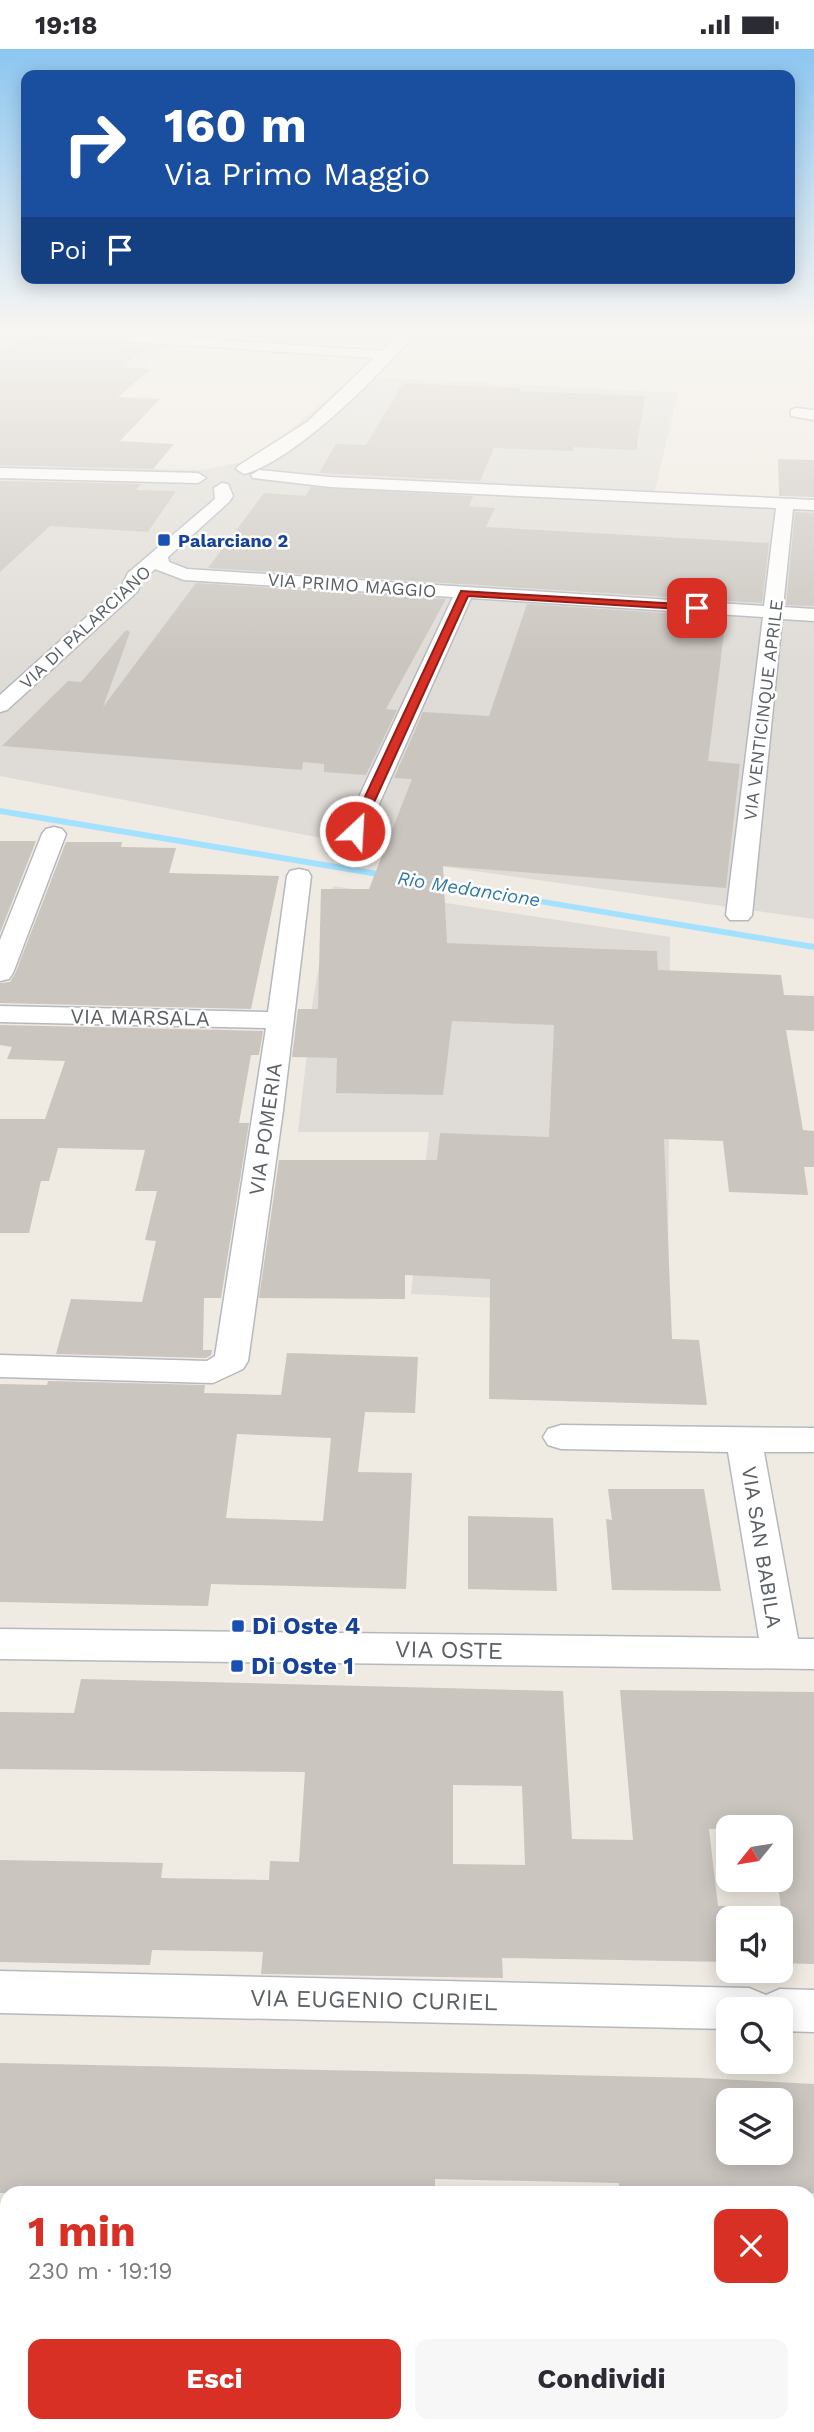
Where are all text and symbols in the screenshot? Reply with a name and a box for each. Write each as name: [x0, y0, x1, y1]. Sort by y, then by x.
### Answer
text: 19:18: [35, 10, 98, 40]
text: 160 m: [164, 96, 307, 154]
icon: right: [49, 98, 140, 189]
text: Via Primo Maggio: [164, 155, 430, 193]
icon: arrive: [101, 231, 139, 269]
text: Poi: [49, 235, 87, 265]
place label: Palarciano 2: [178, 530, 288, 551]
marker: Palarciano 2: [156, 532, 172, 548]
street label: VIA DI PALARCIANO: [15, 561, 155, 693]
street label: VIA PRIMO MAGGIO: [267, 569, 437, 601]
pin: [667, 578, 727, 638]
icon: arrive: [678, 589, 716, 627]
street label: VIA VENTICINQUE APRILE: [739, 598, 787, 822]
position arrow: [318, 794, 392, 868]
water label: Rio Medancione: [396, 866, 542, 912]
street label: VIA MARSALA: [70, 1003, 210, 1031]
street label: VIA POMERIA: [243, 1061, 287, 1197]
street label: VIA SAN BABILA: [737, 1464, 787, 1630]
place label: Di Oste 4: [252, 1612, 360, 1640]
marker: Di Oste 4: [230, 1618, 246, 1634]
street label: VIA OSTE: [395, 1635, 503, 1665]
place label: Di Oste 1: [251, 1652, 354, 1680]
marker: Di Oste 1: [229, 1658, 245, 1674]
north arrow: [716, 1815, 793, 1892]
map controls: [716, 1815, 793, 2165]
button: sound: [716, 1906, 793, 1983]
street label: VIA EUGENIO CURIEL: [250, 1984, 498, 2016]
button: search: [716, 1997, 793, 2074]
button: layers: [716, 2088, 793, 2165]
text: 1 min: [28, 2207, 136, 2256]
button: close: [714, 2209, 788, 2283]
text: 230 m · 19:19: [28, 2258, 172, 2285]
button: Esci: [28, 2339, 401, 2419]
button: Condividi: [415, 2339, 788, 2419]

